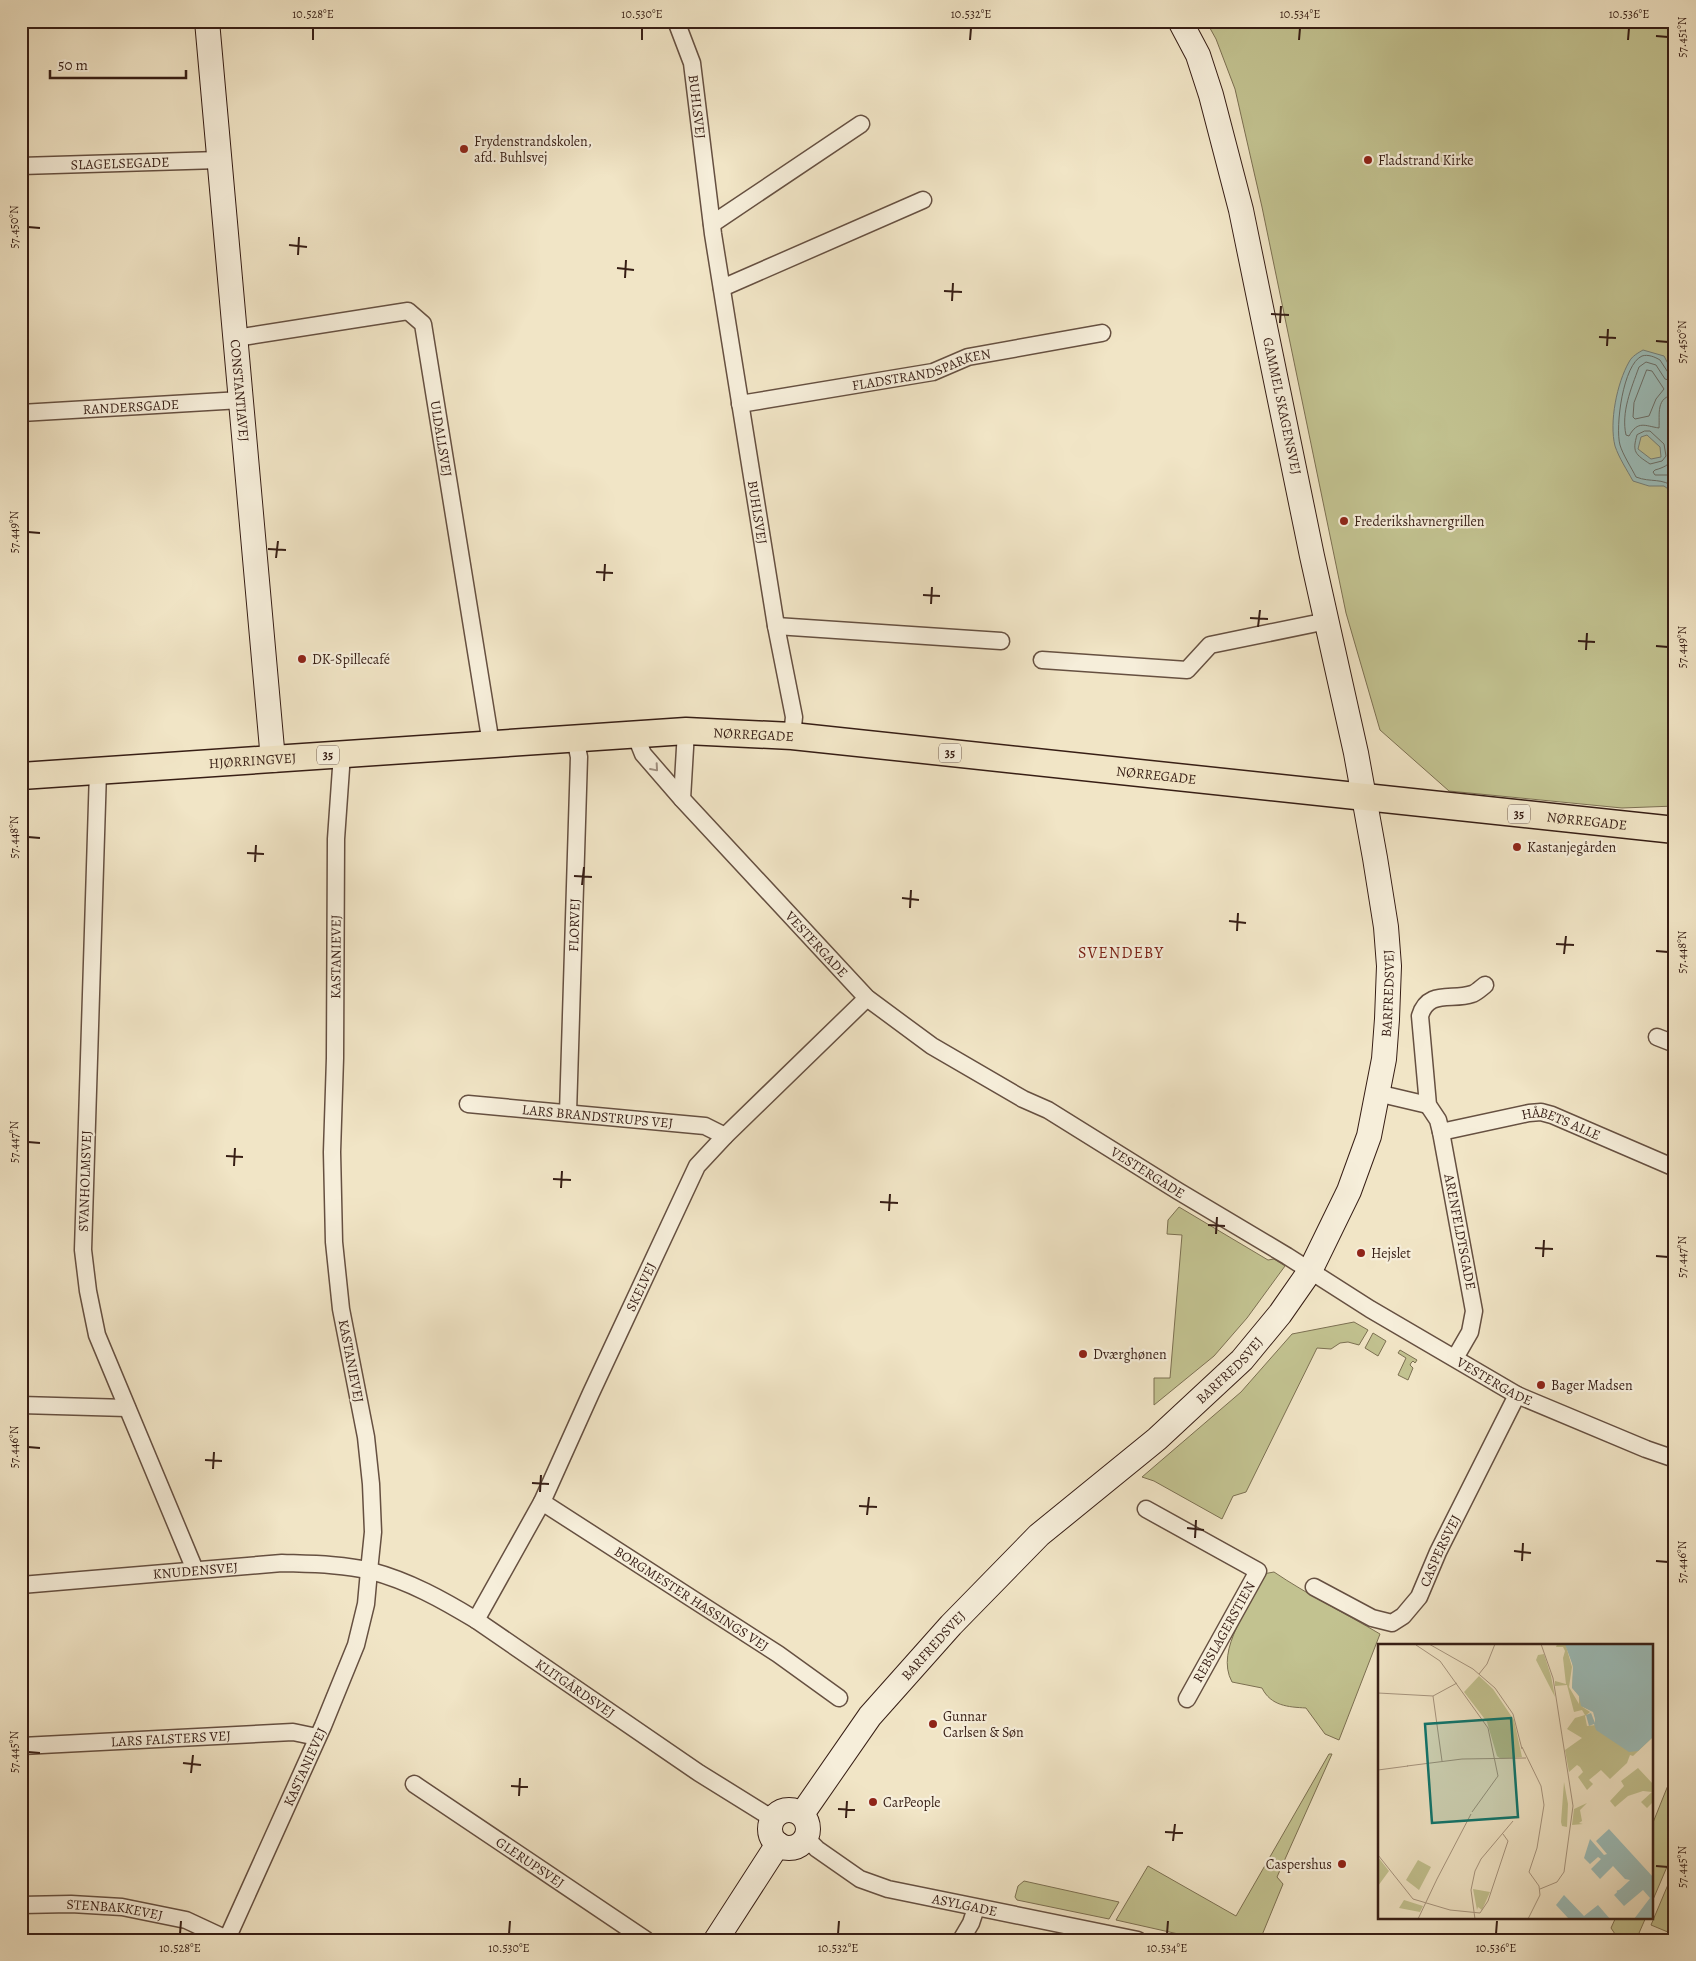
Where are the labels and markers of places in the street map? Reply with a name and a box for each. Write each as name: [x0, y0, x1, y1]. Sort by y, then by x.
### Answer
place label: Frydenstrandskolen, afd. Buhlsvej: [474, 132, 592, 167]
marker: Frydenstrandskolen, afd. Buhlsvej: [458, 143, 470, 155]
place label: Fladstrand Kirke: [1378, 151, 1474, 170]
marker: Fladstrand Kirke: [1362, 154, 1374, 166]
place label: Frederikshavnergrillen: [1354, 512, 1485, 531]
marker: Frederikshavnergrillen: [1338, 515, 1350, 527]
place label: DK-Spillecafé: [312, 650, 390, 669]
marker: DK-Spillecafé: [296, 653, 308, 665]
place label: Kastanjegården: [1527, 838, 1617, 857]
marker: Kastanjegården: [1511, 841, 1523, 853]
place label: Hejslet: [1371, 1244, 1411, 1263]
marker: Hejslet: [1355, 1247, 1367, 1259]
place label: Dværghønen: [1093, 1345, 1167, 1364]
marker: Dværghønen: [1077, 1348, 1089, 1360]
place label: Bager Madsen: [1551, 1376, 1633, 1395]
marker: Bager Madsen: [1535, 1379, 1547, 1391]
place label: Gunnar Carlsen & Søn: [943, 1707, 1024, 1742]
marker: Gunnar Carlsen & Søn: [927, 1718, 939, 1730]
place label: CarPeople: [883, 1793, 941, 1812]
marker: CarPeople: [867, 1796, 879, 1808]
place label: Caspershus: [1266, 1855, 1332, 1874]
marker: Caspershus: [1336, 1858, 1348, 1870]

